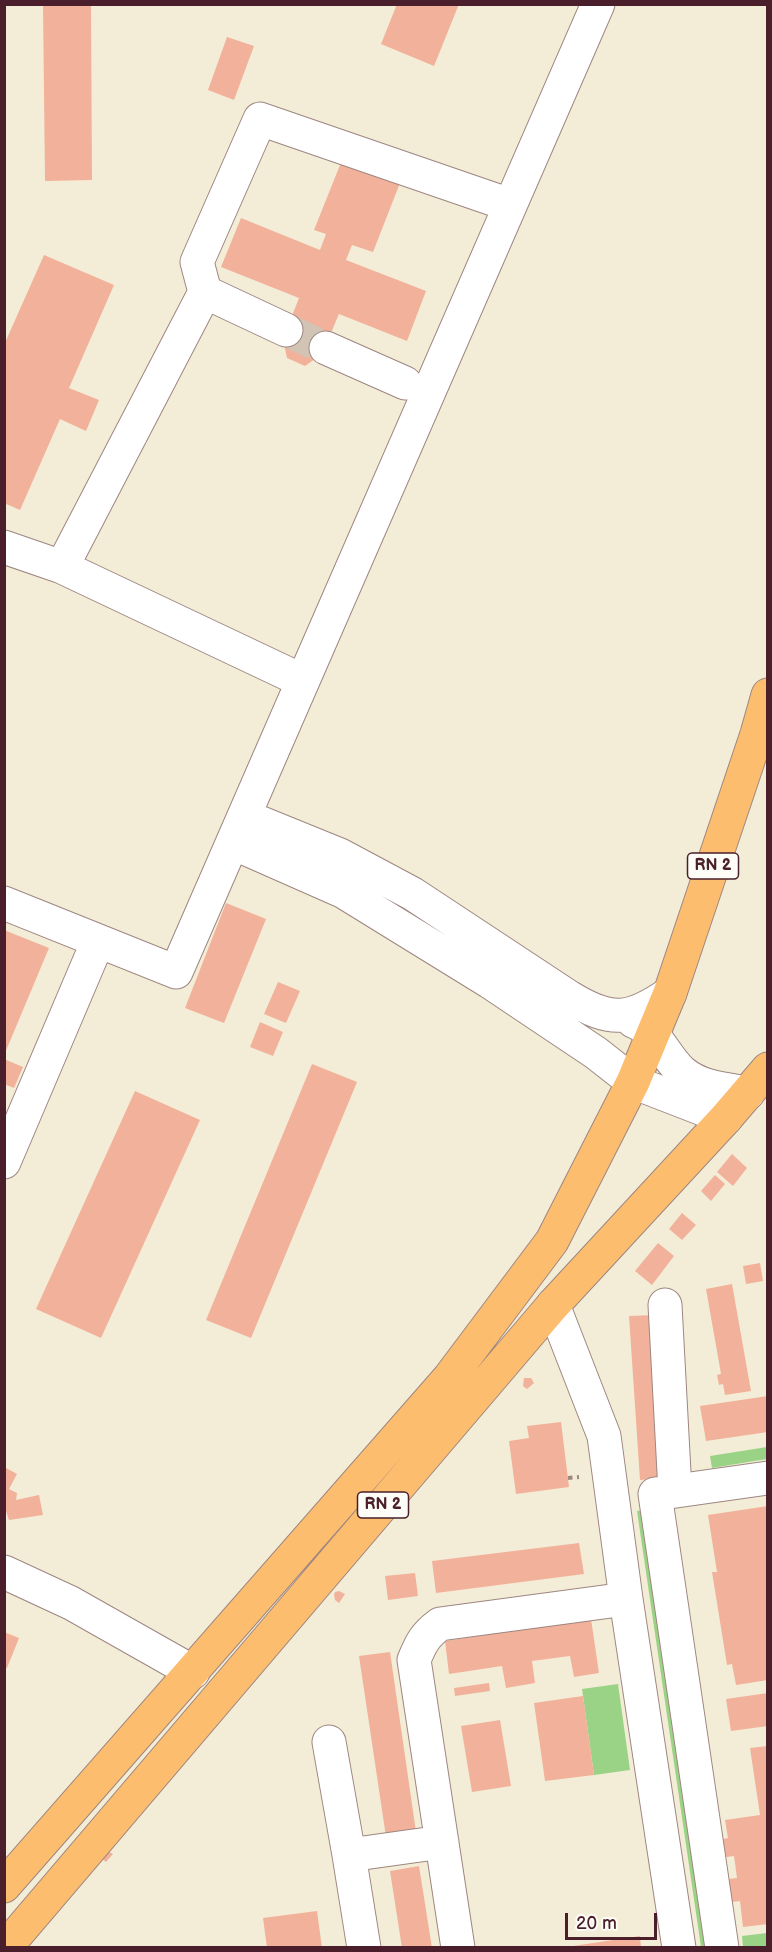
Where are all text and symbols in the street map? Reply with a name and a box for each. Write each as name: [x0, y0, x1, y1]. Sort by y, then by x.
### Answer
road number: RN 2: [688, 853, 738, 879]
road number: RN 2: [358, 1492, 409, 1518]
scale bar: [568, 1901, 660, 1939]
text: 20 m: [576, 1913, 617, 1934]

